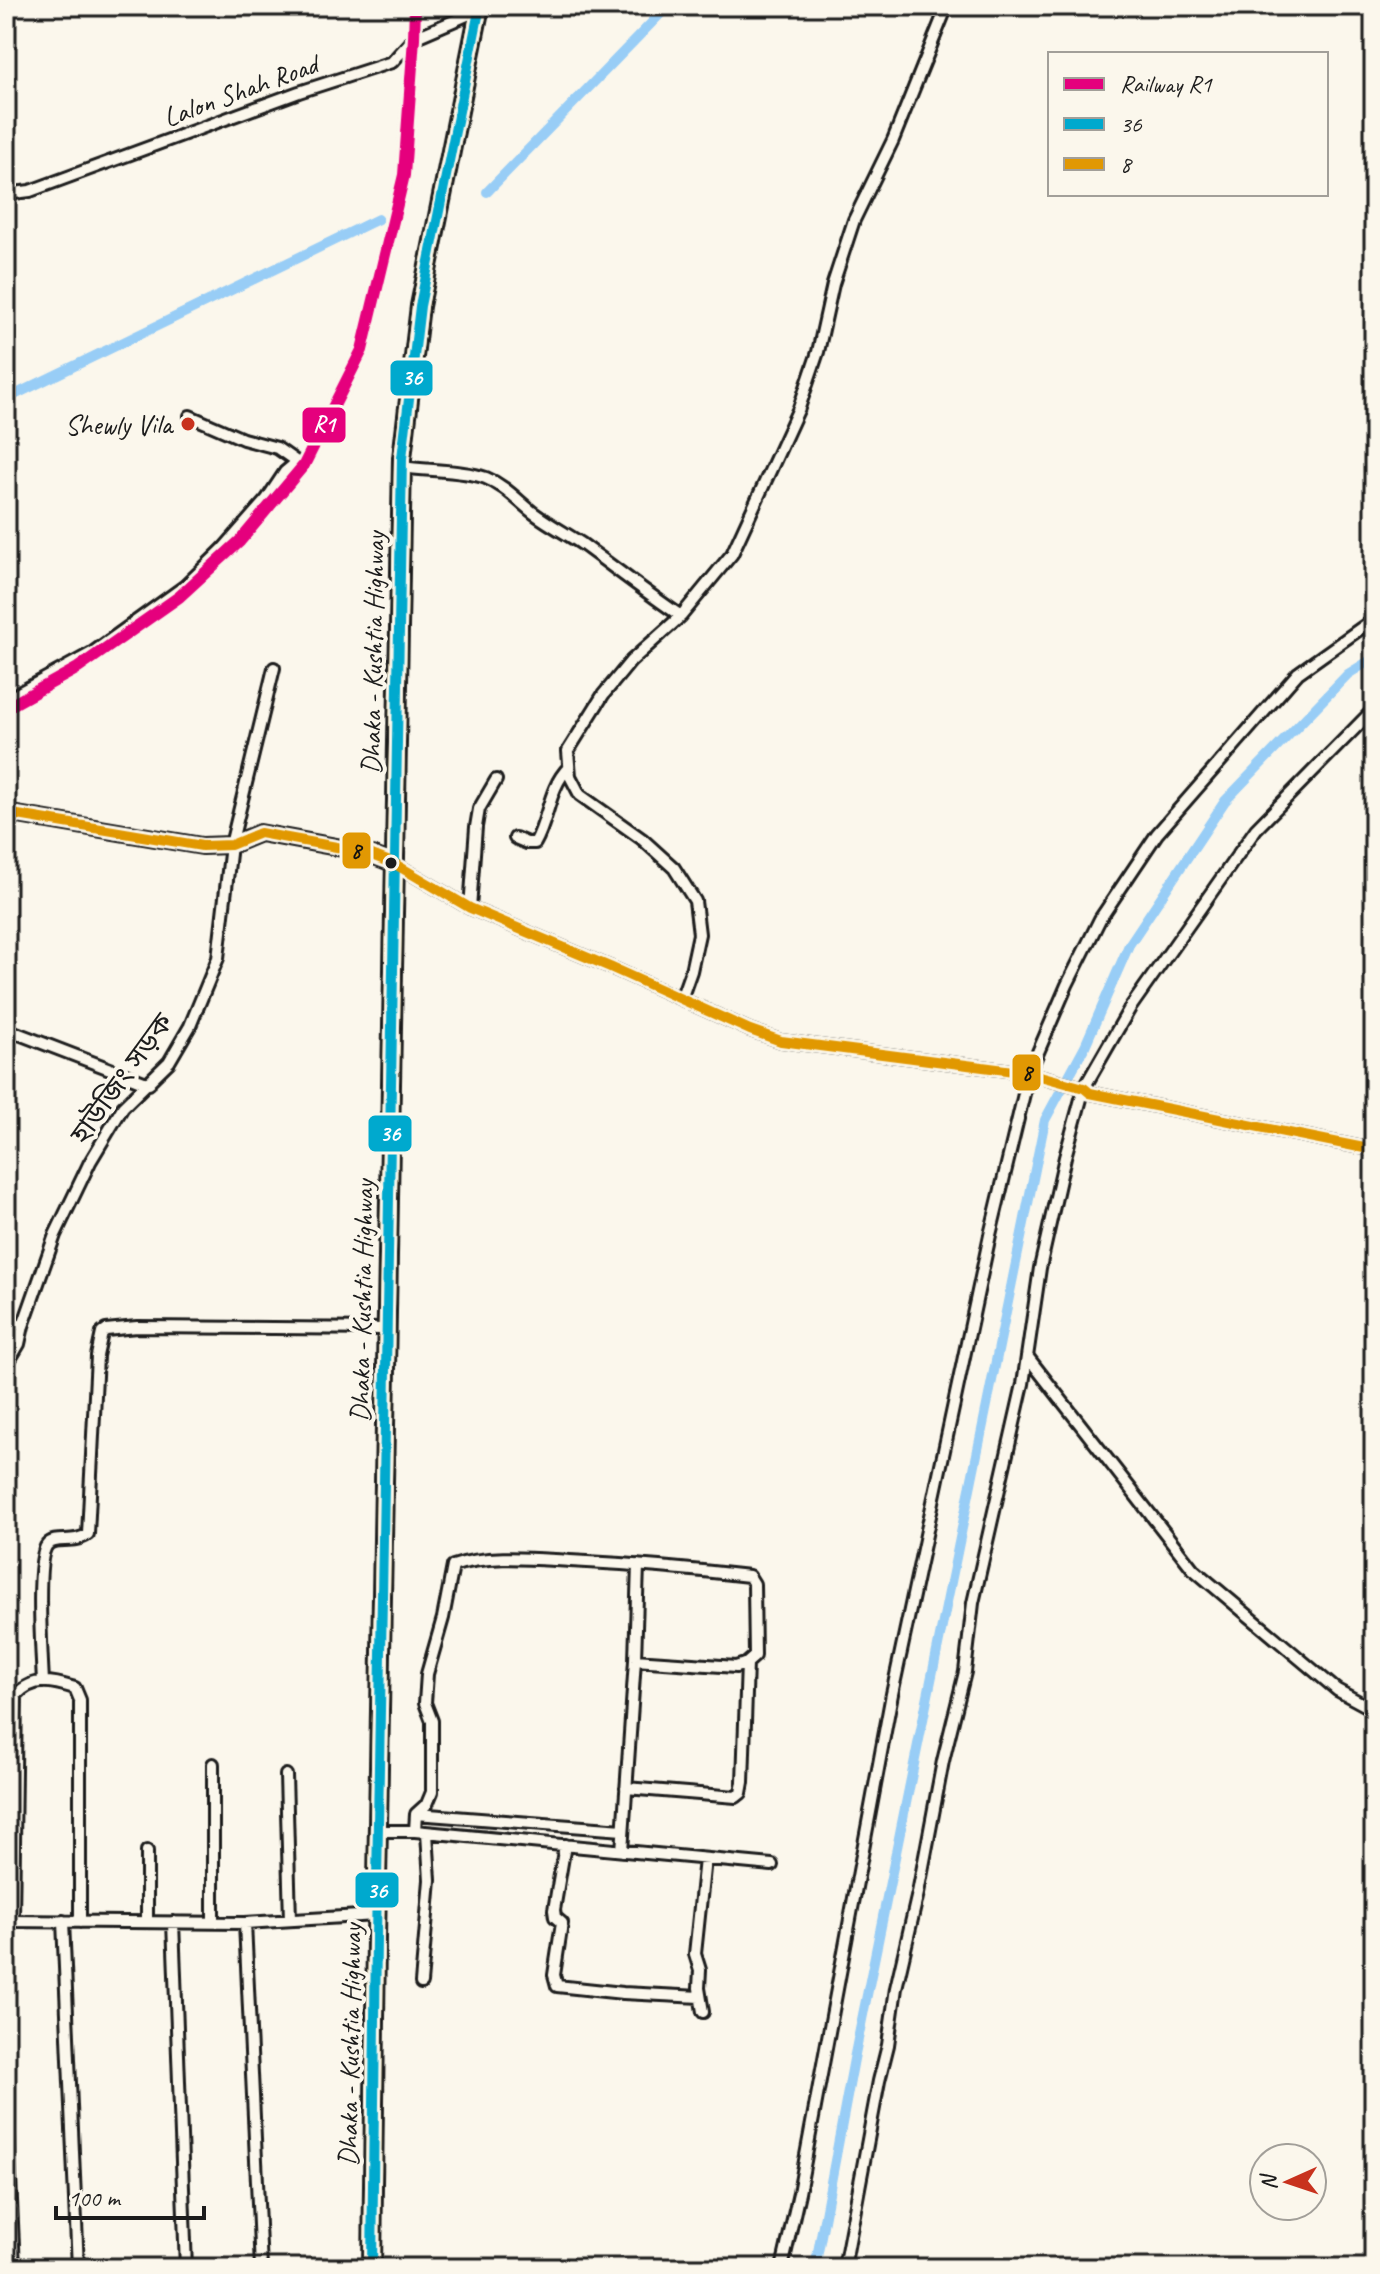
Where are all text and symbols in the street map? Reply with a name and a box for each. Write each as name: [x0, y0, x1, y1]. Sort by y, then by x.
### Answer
street label: Lalon Shah Road: [158, 45, 326, 135]
legend: [1048, 52, 1328, 196]
text: Railway R1: [1120, 69, 1213, 99]
text: 36: [1120, 109, 1143, 139]
text: 8: [1120, 149, 1133, 179]
line badge: 36: [389, 359, 434, 397]
text: 36: [402, 364, 424, 392]
line badge: R1: [301, 406, 347, 444]
place label: Shewly Vila: [65, 407, 175, 442]
text: R1: [313, 411, 337, 439]
marker: Shewly Vila: [179, 415, 197, 433]
street label: Dhaka - Kushtia Highway: [353, 529, 392, 775]
line badge: 8: [341, 831, 372, 870]
text: 8: [351, 837, 364, 865]
unlabelled marker: [383, 855, 399, 871]
street label: হাউজিং সড়ক: [62, 1006, 181, 1151]
line badge: 8: [1011, 1053, 1042, 1092]
text: 8: [1022, 1059, 1035, 1087]
line badge: 36: [367, 1114, 413, 1153]
text: 36: [380, 1120, 402, 1148]
street label: Dhaka - Kushtia Highway: [342, 1177, 381, 1423]
line badge: 36: [354, 1871, 400, 1909]
text: 36: [367, 1877, 389, 1905]
street label: Dhaka - Kushtia Highway: [330, 1921, 369, 2167]
north arrow: [1248, 2142, 1328, 2222]
scale bar: [56, 2170, 204, 2220]
text: N: [1255, 2172, 1283, 2191]
text: 100 m: [68, 2183, 122, 2213]

